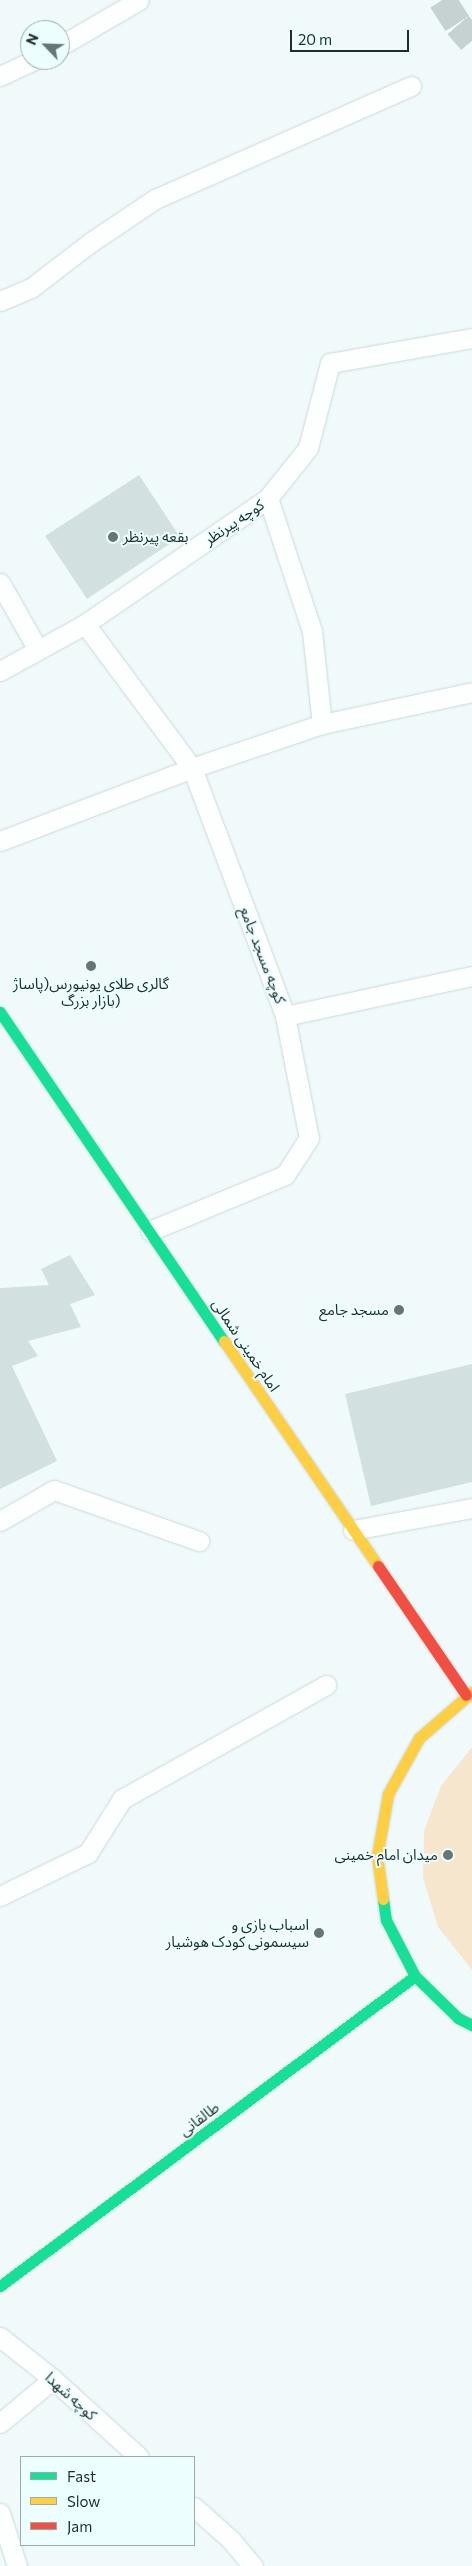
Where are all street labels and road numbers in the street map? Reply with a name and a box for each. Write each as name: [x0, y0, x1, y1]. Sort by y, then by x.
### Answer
street label: کوچه پیرنظر: [201, 495, 267, 549]
street label: کوچه مسجد جامع: [236, 904, 290, 1006]
street label: امام خمینی شمالی: [208, 1295, 284, 1395]
street label: طالقانی: [176, 2098, 222, 2140]
street label: کوچه شهدا: [42, 2368, 100, 2424]

